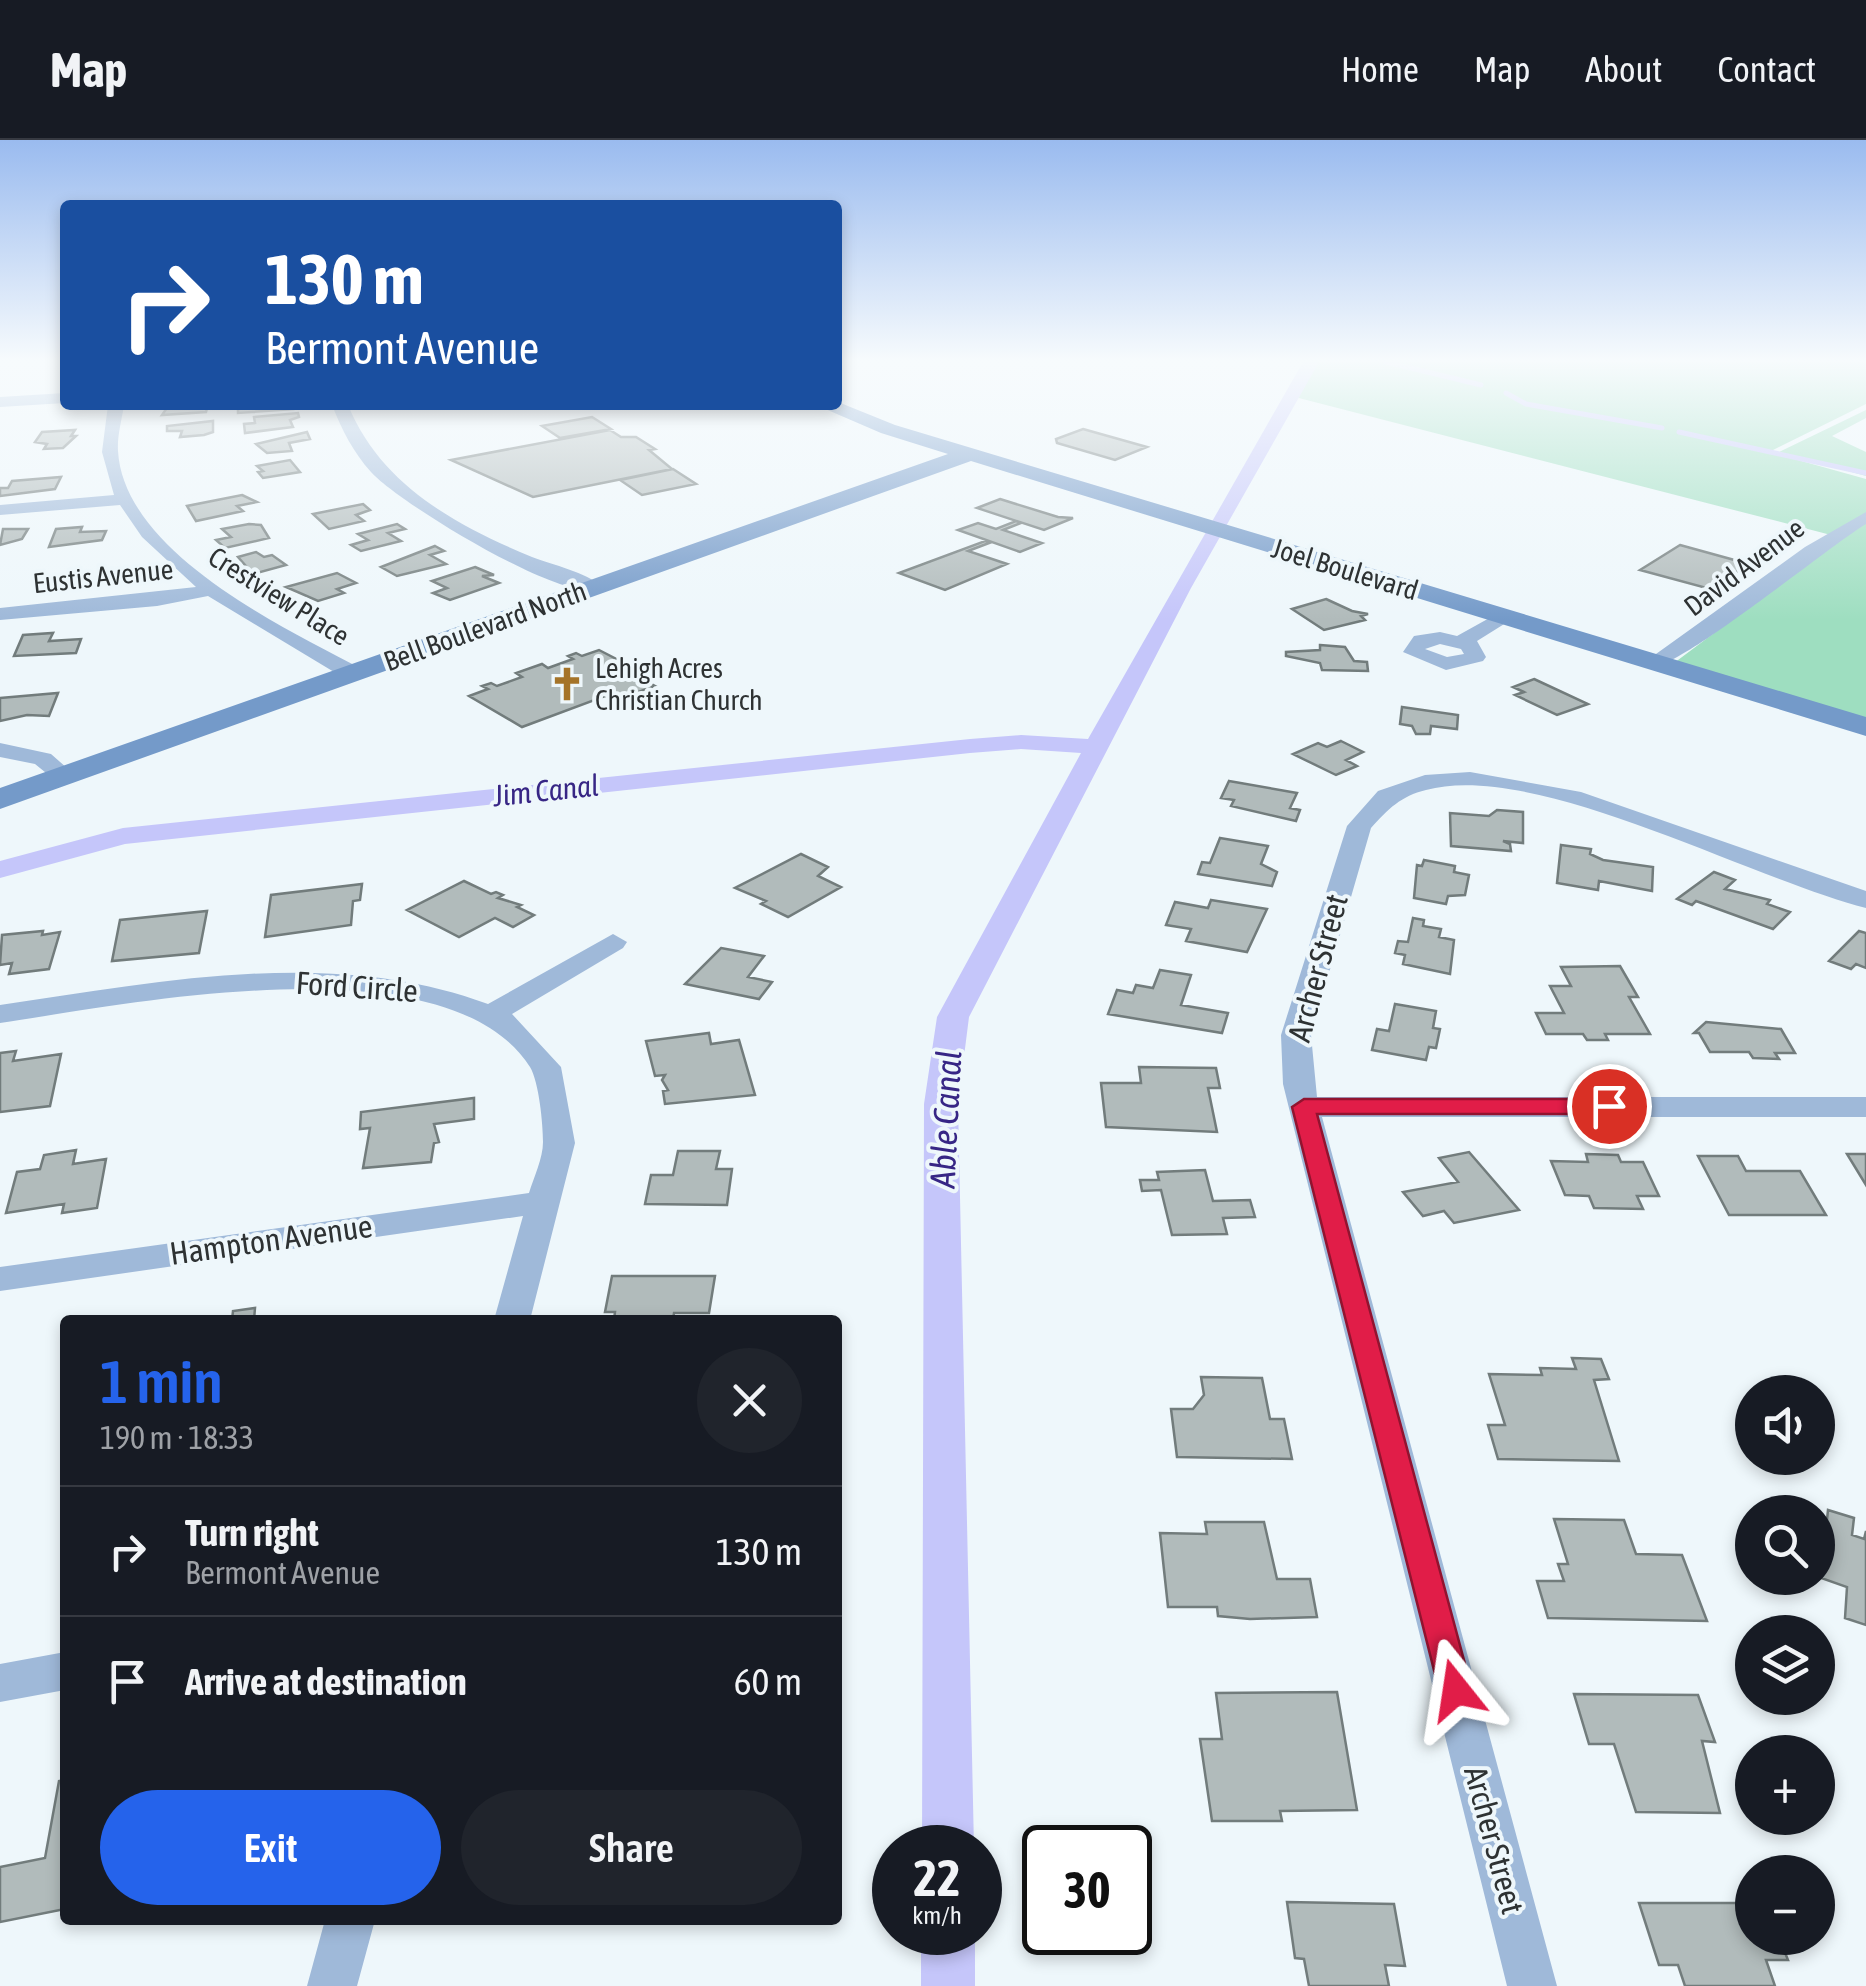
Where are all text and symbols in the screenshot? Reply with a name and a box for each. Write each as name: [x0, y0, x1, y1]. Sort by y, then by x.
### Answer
text: Map: [50, 42, 127, 97]
text: Home: [1341, 49, 1419, 89]
text: Map: [1474, 49, 1530, 89]
text: About: [1585, 49, 1662, 89]
text: Contact: [1717, 49, 1816, 89]
text: 130 m: [265, 239, 424, 319]
icon: right: [100, 240, 230, 370]
text: Bermont Avenue: [265, 322, 539, 374]
street label: David Avenue: [1678, 512, 1810, 622]
street label: Joel Boulevard: [1268, 532, 1422, 606]
street label: Crestview Place: [203, 540, 355, 652]
street label: Eustis Avenue: [31, 553, 175, 599]
street label: Bell Boulevard North: [379, 575, 591, 677]
place label: Lehigh Acres Christian Church: [595, 652, 763, 716]
church icon: Lehigh Acres Christian Church: [548, 665, 586, 703]
water label: Jim Canal: [490, 768, 600, 813]
street label: Archer Street: [1280, 890, 1355, 1046]
street label: Ford Circle: [295, 964, 419, 1009]
water label: Able Canal: [921, 1049, 969, 1190]
pin: [1567, 1064, 1652, 1149]
icon: arrive: [1582, 1079, 1637, 1134]
street label: Hampton Avenue: [167, 1207, 375, 1272]
text: 1 min: [100, 1347, 223, 1416]
button: close: [697, 1348, 802, 1453]
map controls: [1735, 1375, 1835, 1955]
button: sound: [1735, 1375, 1835, 1475]
text: 190 m · 18:33: [100, 1419, 254, 1456]
button: search: [1735, 1495, 1835, 1595]
text: Turn right: [185, 1511, 319, 1554]
icon: right: [100, 1524, 155, 1579]
text: 130 m: [716, 1530, 802, 1573]
text: Bermont Avenue: [185, 1554, 380, 1591]
button: layers: [1735, 1615, 1835, 1715]
position arrow: [1404, 1638, 1508, 1742]
icon: arrive: [100, 1654, 155, 1709]
text: Arrive at destination: [185, 1660, 467, 1703]
text: 60 m: [734, 1660, 802, 1703]
button: +: [1735, 1735, 1835, 1835]
street label: Archer Street: [1457, 1762, 1532, 1918]
button: Exit: [100, 1790, 441, 1905]
button: Share: [461, 1790, 802, 1905]
speed limit sign: 30: [1022, 1825, 1152, 1955]
text: 22: [913, 1849, 960, 1907]
button: −: [1735, 1855, 1835, 1955]
text: km/h: [912, 1901, 962, 1929]

